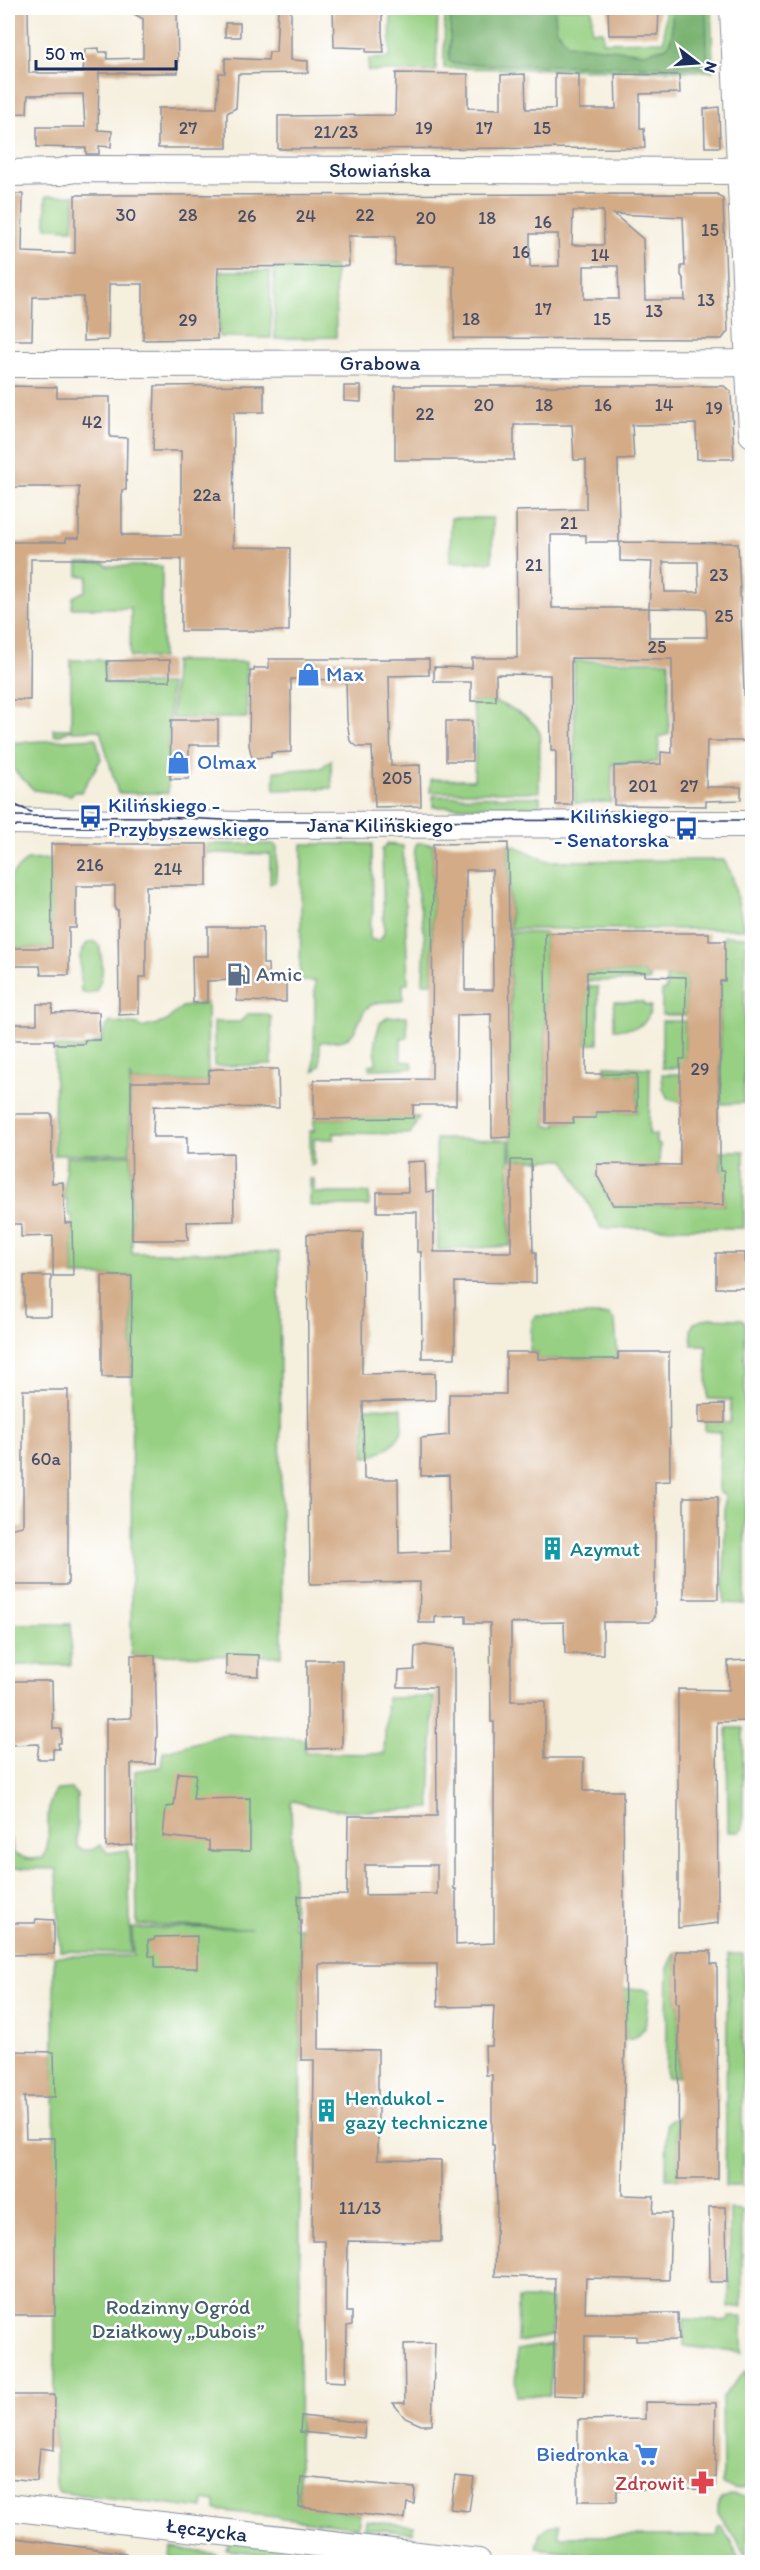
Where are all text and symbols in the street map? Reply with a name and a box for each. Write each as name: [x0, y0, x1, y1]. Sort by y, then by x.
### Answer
scale bar: [36, 33, 176, 71]
north arrow: [667, 33, 727, 93]
text: 50 m: [45, 43, 85, 65]
text: N: [700, 59, 722, 75]
house number: 27: [179, 117, 197, 139]
house number: 19: [415, 117, 433, 139]
house number: 17: [475, 117, 493, 139]
house number: 15: [533, 117, 551, 139]
house number: 21/23: [314, 121, 359, 143]
street label: Słowiańska: [329, 157, 431, 182]
house number: 30: [116, 204, 136, 226]
house number: 28: [178, 204, 198, 226]
house number: 22: [356, 204, 375, 226]
house number: 26: [238, 205, 257, 227]
house number: 24: [296, 205, 316, 227]
house number: 20: [416, 207, 436, 229]
house number: 18: [478, 207, 496, 229]
house number: 16: [534, 211, 552, 233]
house number: 15: [701, 219, 719, 241]
house number: 16: [512, 241, 530, 263]
house number: 14: [590, 244, 610, 266]
house number: 13: [697, 289, 715, 311]
house number: 17: [534, 298, 552, 320]
house number: 13: [645, 300, 663, 322]
house number: 18: [462, 308, 480, 330]
house number: 15: [593, 308, 611, 330]
house number: 29: [179, 309, 197, 331]
street label: Grabowa: [340, 350, 420, 375]
house number: 20: [474, 394, 494, 416]
house number: 18: [535, 394, 553, 416]
house number: 16: [594, 394, 612, 416]
house number: 14: [654, 394, 674, 416]
house number: 19: [705, 397, 723, 419]
house number: 22: [416, 403, 435, 425]
house number: 42: [82, 411, 103, 433]
house number: 22a: [193, 484, 222, 506]
house number: 21: [560, 512, 578, 534]
house number: 21: [525, 554, 543, 576]
house number: 23: [709, 564, 729, 586]
house number: 25: [715, 605, 733, 627]
house number: 25: [648, 636, 666, 658]
shop icon: Max: [295, 661, 321, 687]
place label: Max: [326, 661, 364, 686]
shop icon: Olmax: [166, 749, 192, 775]
place label: Olmax: [197, 749, 257, 774]
house number: 205: [382, 767, 412, 789]
house number: 201: [629, 775, 657, 797]
house number: 27: [680, 775, 698, 797]
place label: Kilińskiego - Przybyszewskiego: [108, 792, 269, 841]
place label: Kilińskiego - Senatorska: [554, 803, 669, 852]
bus stop icon: Kilińskiego - Przybyszewskiego: [77, 804, 103, 830]
street label: Jana Kilińskiego: [307, 812, 453, 837]
bus stop icon: Kilińskiego - Senatorska: [674, 815, 700, 841]
house number: 216: [76, 854, 104, 876]
house number: 214: [154, 858, 182, 880]
fuel station icon: Amic: [225, 961, 251, 987]
place label: Amic: [256, 961, 302, 986]
house number: 29: [691, 1058, 709, 1080]
house number: 60a: [31, 1448, 62, 1470]
building icon: Azymut: [539, 1536, 565, 1562]
place label: Azymut: [570, 1536, 640, 1561]
place label: Hendukol - gazy techniczne: [345, 2085, 488, 2134]
building icon: Hendukol - gazy techniczne: [314, 2097, 340, 2123]
house number: 11/13: [339, 2197, 381, 2219]
park label: Rodzinny Ogród Działkowy „Dubois”: [92, 2294, 265, 2343]
place label: Biedronka: [536, 2441, 629, 2466]
supermarket icon: Biedronka: [634, 2441, 660, 2467]
place label: Zdrowit: [615, 2470, 685, 2495]
pharmacy icon: Zdrowit: [690, 2470, 716, 2496]
street label: Łęczycka: [165, 2512, 249, 2547]

